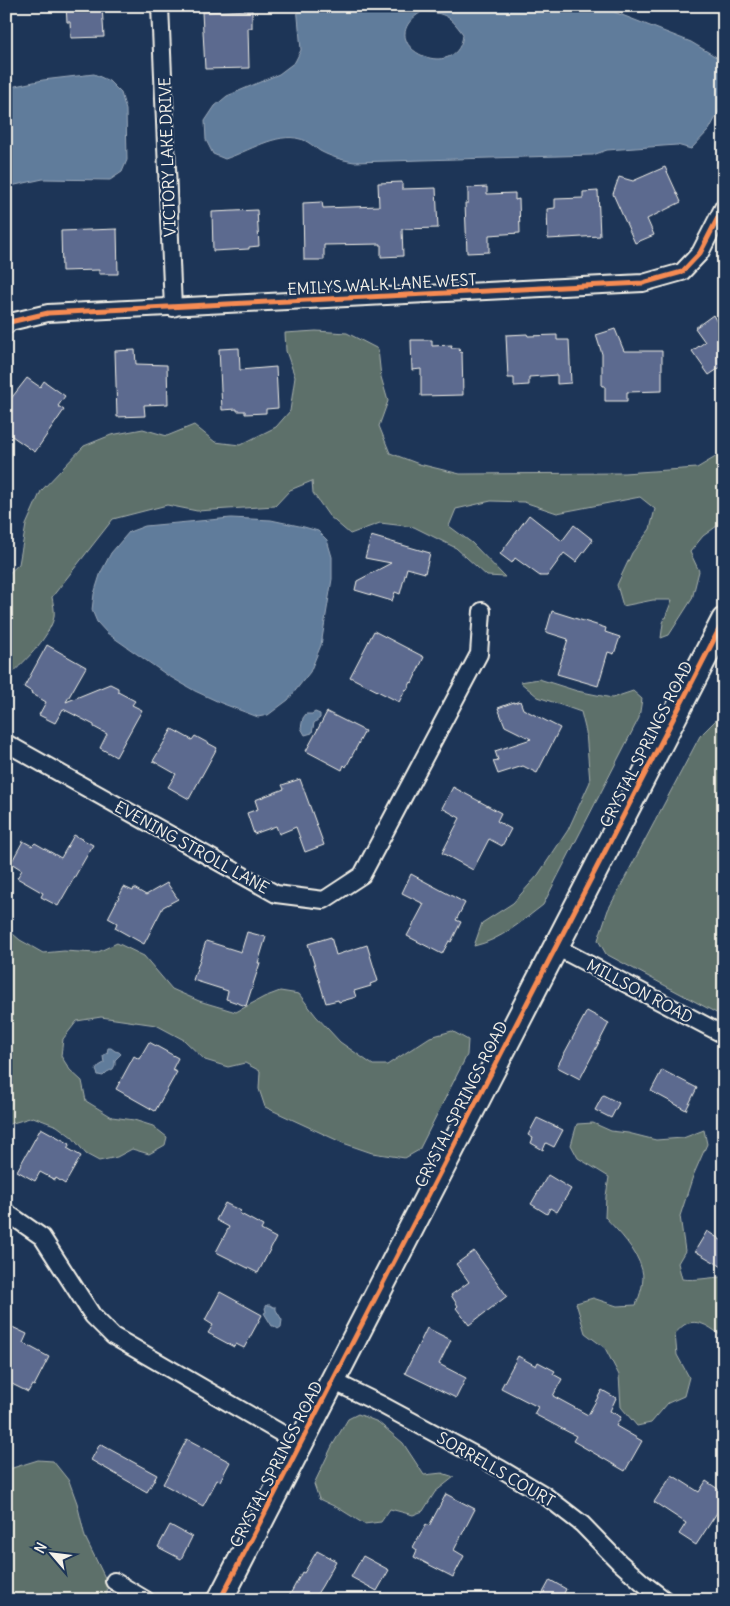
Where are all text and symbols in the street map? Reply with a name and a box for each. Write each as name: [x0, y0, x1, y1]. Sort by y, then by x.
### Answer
street label: VICTORY LAKE DRIVE: [154, 77, 180, 237]
street label: EMILYS WALK LANE WEST: [287, 269, 477, 299]
street label: CRYSTAL SPRINGS ROAD: [595, 658, 697, 830]
street label: EVENING STROLL LANE: [111, 796, 273, 898]
street label: MILLSON ROAD: [583, 955, 697, 1027]
street label: CRYSTAL SPRINGS ROAD: [410, 1018, 512, 1190]
street label: CRYSTAL SPRINGS ROAD: [225, 1378, 327, 1550]
street label: SORRELLS COURT: [433, 1427, 559, 1511]
north arrow: [28, 1528, 78, 1578]
text: N: [30, 1539, 51, 1556]

